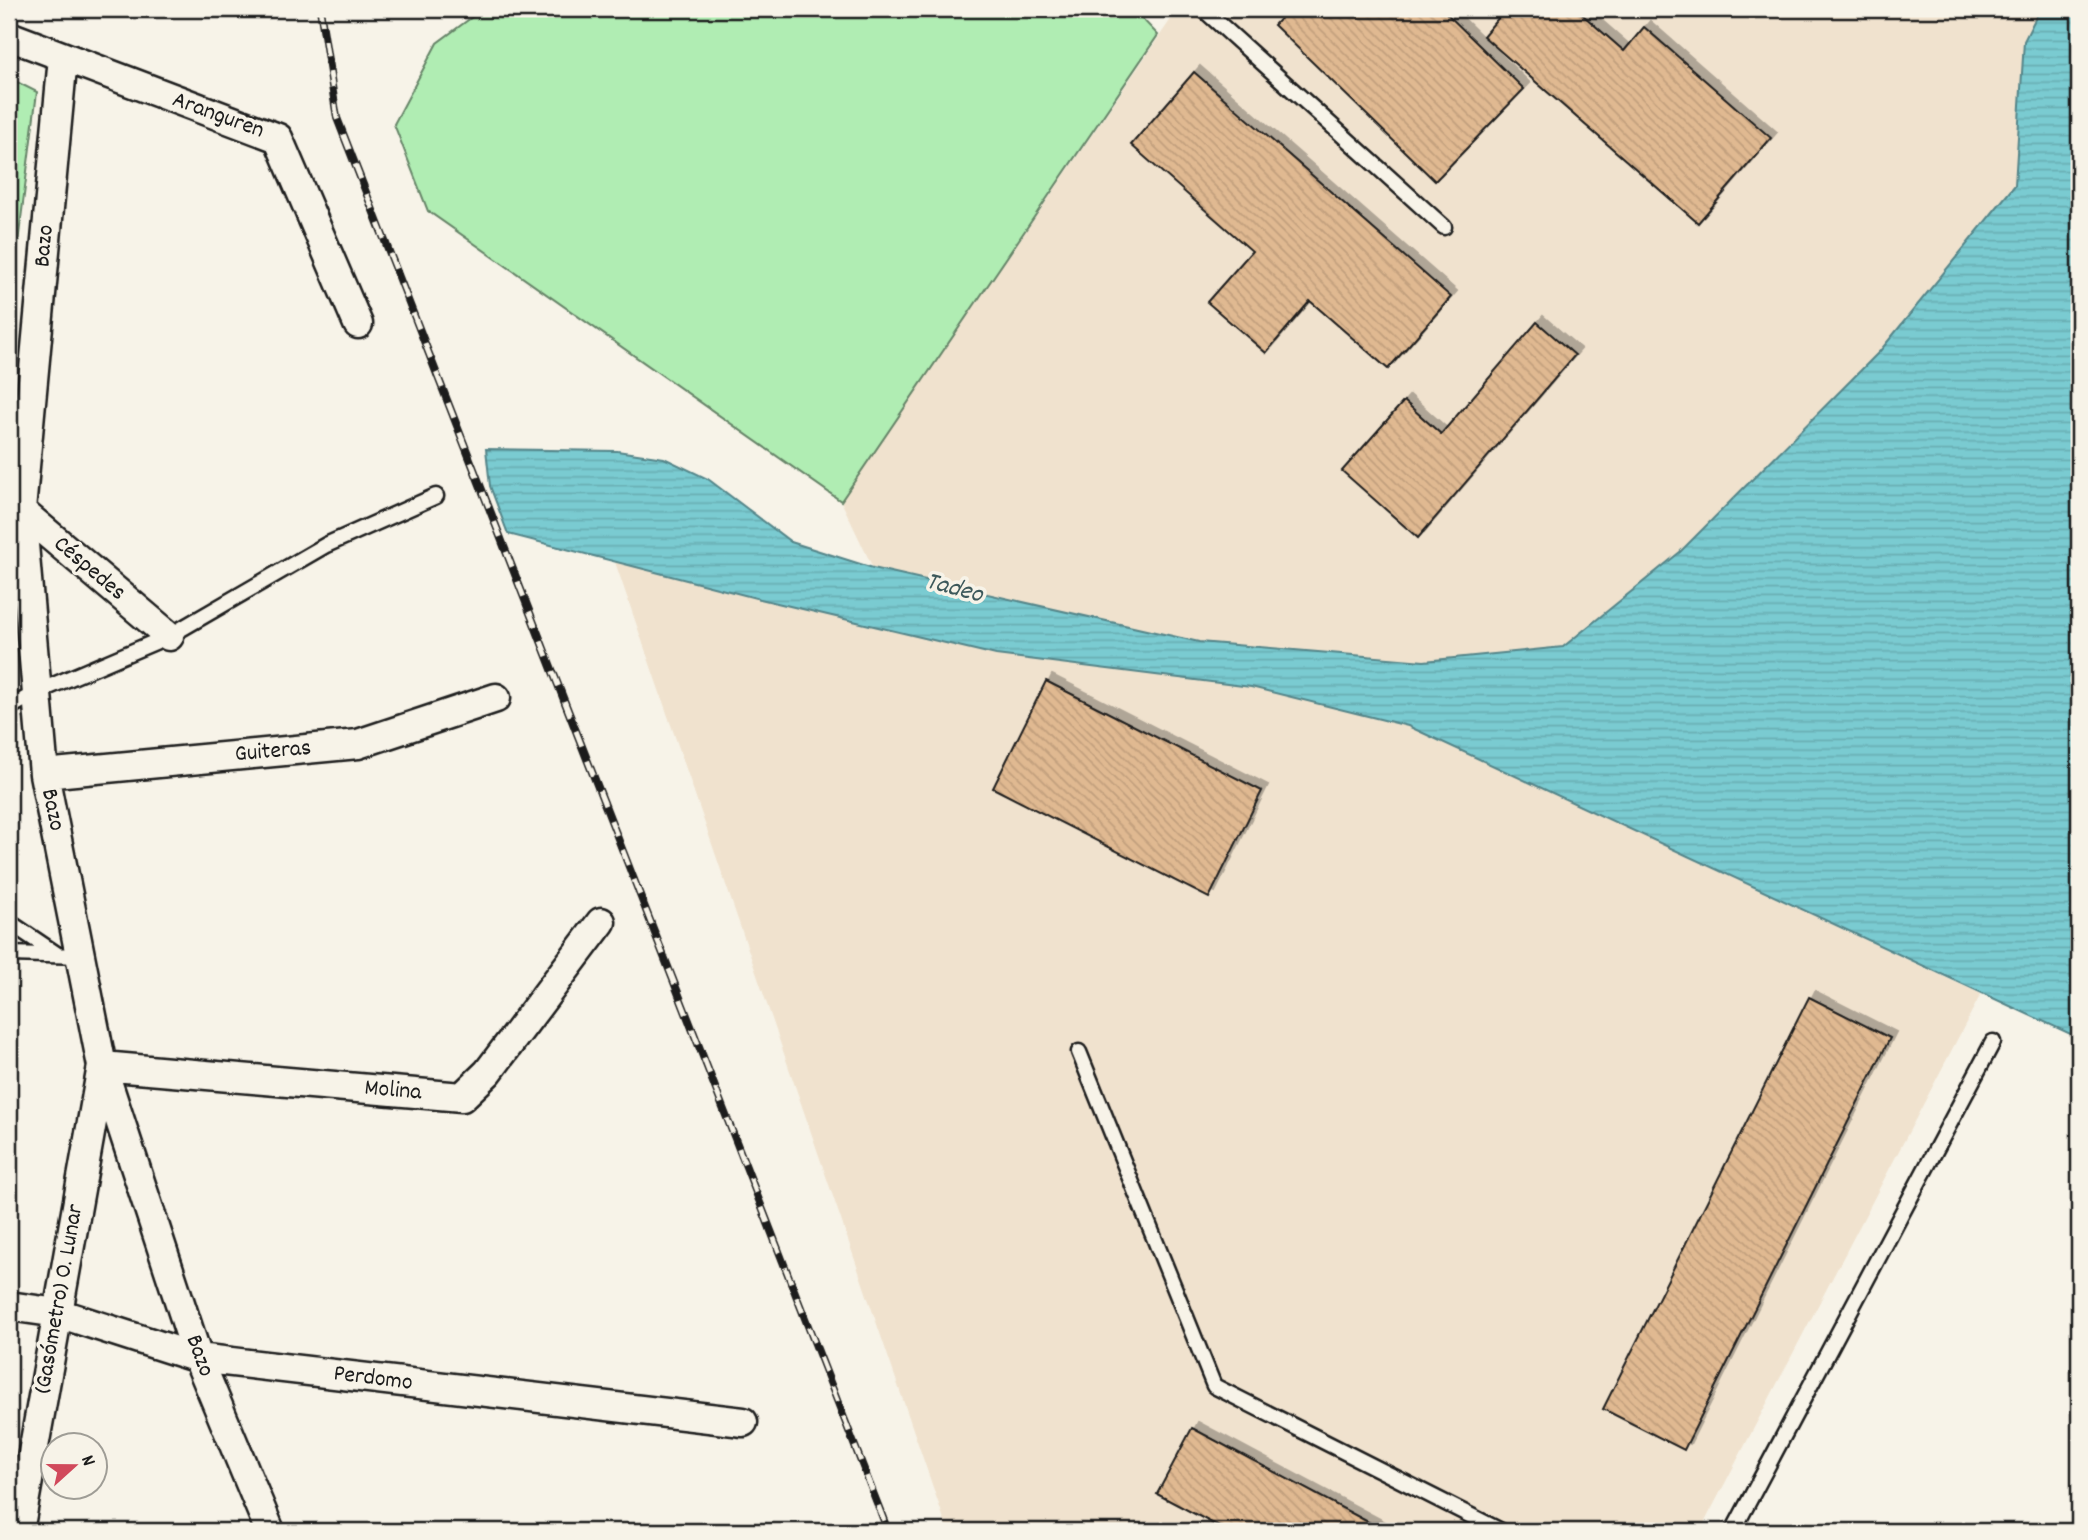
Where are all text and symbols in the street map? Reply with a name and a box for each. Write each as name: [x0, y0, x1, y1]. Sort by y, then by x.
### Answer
street label: Aranguren: [167, 84, 269, 148]
street label: Bazo: [26, 223, 64, 269]
street label: Céspedes: [45, 528, 133, 610]
water label: Tadeo: [921, 564, 988, 615]
street label: Guiteras: [233, 732, 313, 772]
street label: Bazo: [31, 786, 73, 834]
street label: Molina: [363, 1072, 424, 1110]
street label: (Gasómetro) O. Lunar: [27, 1202, 93, 1396]
street label: Bazo: [176, 1330, 222, 1382]
street label: Perdomo: [331, 1357, 415, 1401]
north arrow: [38, 1432, 108, 1502]
text: N: [72, 1452, 101, 1470]

